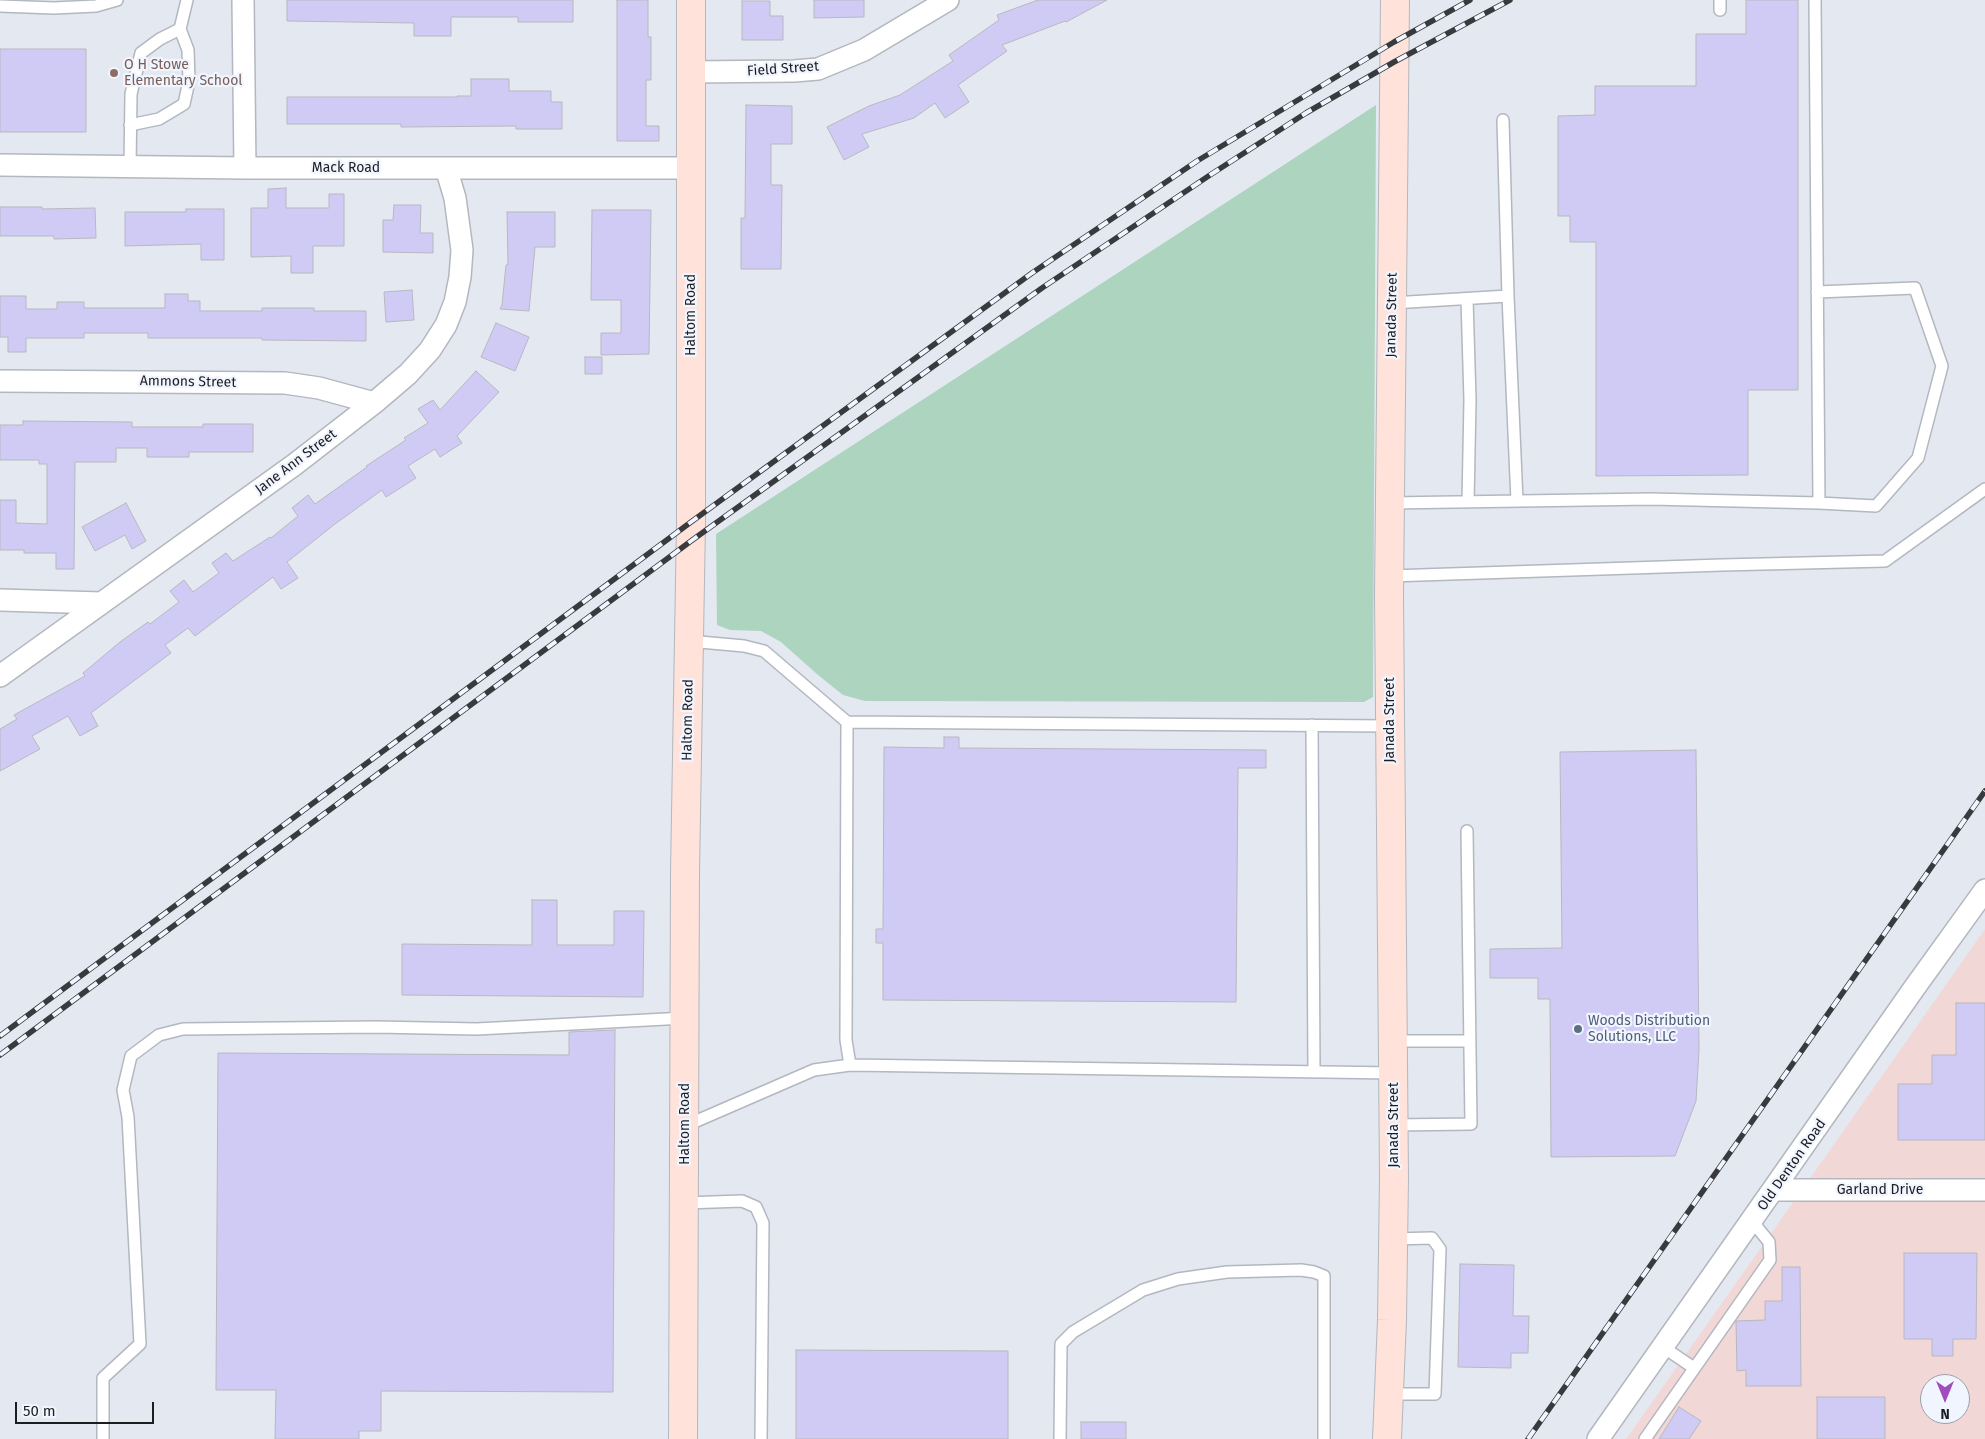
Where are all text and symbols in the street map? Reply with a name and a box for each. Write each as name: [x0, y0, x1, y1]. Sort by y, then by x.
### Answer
place label: O H Stowe Elementary School: [124, 57, 242, 90]
street label: Field Street: [746, 58, 820, 80]
marker: O H Stowe Elementary School: [108, 67, 120, 79]
street label: Mack Road: [312, 160, 380, 176]
street label: Janada Street: [1383, 272, 1401, 358]
street label: Haltom Road: [683, 274, 699, 356]
street label: Ammons Street: [140, 373, 236, 391]
street label: Jane Ann Street: [252, 426, 340, 498]
street label: Janada Street: [1382, 677, 1398, 763]
street label: Haltom Road: [679, 679, 697, 761]
place label: Woods Distribution Solutions, LLC: [1588, 1013, 1710, 1046]
marker: Woods Distribution Solutions, LLC: [1572, 1023, 1584, 1035]
street label: Janada Street: [1386, 1082, 1402, 1168]
street label: Haltom Road: [677, 1083, 693, 1165]
street label: Old Denton Road: [1754, 1116, 1830, 1214]
street label: Garland Drive: [1837, 1182, 1923, 1198]
north arrow: [1920, 1374, 1970, 1424]
scale bar: [18, 1392, 156, 1424]
text: 50 m: [23, 1402, 56, 1420]
text: N: [1940, 1405, 1950, 1422]

